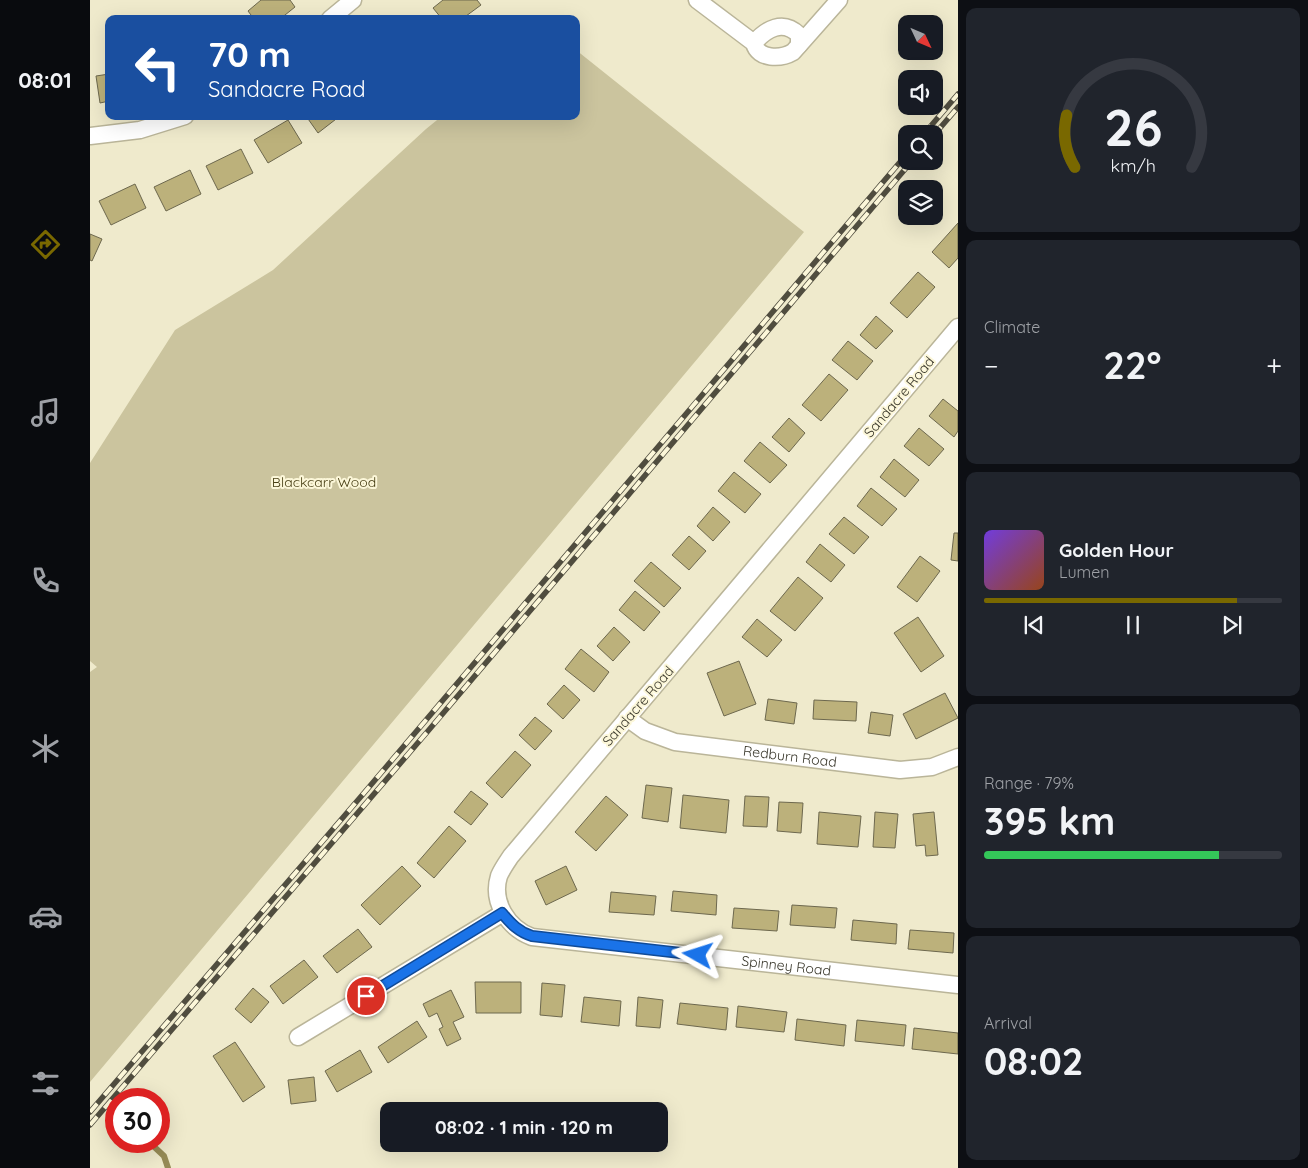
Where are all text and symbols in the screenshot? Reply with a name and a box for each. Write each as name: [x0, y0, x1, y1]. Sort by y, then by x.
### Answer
north arrow: [898, 15, 942, 60]
map controls: [898, 15, 943, 225]
text: 70 m: [208, 32, 291, 76]
icon: left: [125, 35, 190, 100]
text: 08:01: [18, 66, 72, 94]
button: sound: [898, 70, 943, 115]
text: Sandacre Road: [208, 75, 365, 103]
text: 26: [1104, 94, 1162, 159]
button: search: [898, 125, 943, 170]
text: km/h: [1110, 154, 1156, 176]
button: layers: [898, 180, 943, 225]
icon: directions: [28, 227, 63, 262]
text: Climate: [984, 317, 1040, 337]
text: 22°: [1103, 341, 1161, 389]
text: −: [984, 348, 999, 383]
text: +: [1266, 348, 1282, 383]
street label: Sandacre Road: [860, 353, 938, 441]
icon: music: [28, 395, 63, 430]
park label: Blackcarr Wood: [272, 473, 376, 491]
text: Golden Hour: [1059, 538, 1174, 562]
text: Lumen: [1059, 562, 1110, 582]
icon: phone: [28, 563, 63, 598]
icon: previous: [1020, 611, 1048, 639]
icon: pause: [1119, 611, 1147, 639]
icon: next: [1218, 611, 1246, 639]
street label: Sandacre Road: [598, 662, 678, 750]
icon: climate: [28, 731, 63, 766]
street label: Redburn Road: [742, 742, 838, 771]
text: Range · 79%: [984, 773, 1074, 793]
text: 395 km: [984, 797, 1115, 845]
icon: car: [28, 899, 63, 934]
position arrow: [671, 928, 723, 980]
street label: Spinney Road: [741, 952, 832, 980]
pin: [345, 975, 387, 1017]
icon: arrive: [352, 982, 380, 1010]
text: Arrival: [984, 1013, 1032, 1033]
text: 08:02: [984, 1037, 1083, 1085]
icon: filters: [28, 1066, 63, 1101]
speed limit sign: 30: [105, 1088, 170, 1153]
text: 08:02 · 1 min · 120 m: [435, 1115, 613, 1139]

